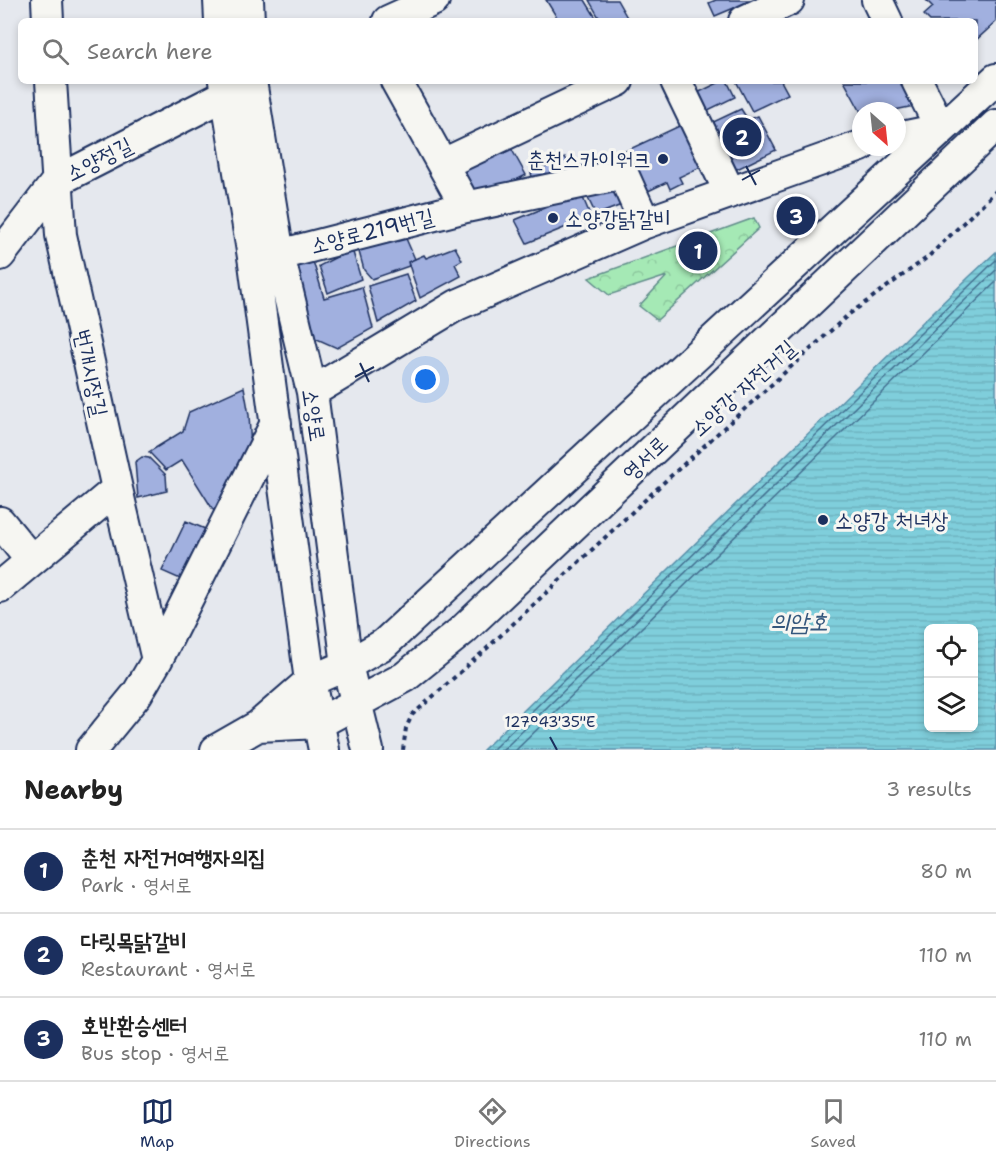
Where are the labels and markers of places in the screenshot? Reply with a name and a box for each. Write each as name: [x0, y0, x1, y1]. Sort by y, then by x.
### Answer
pin: 2: [722, 114, 762, 160]
place label: 춘천스카이워크: [527, 145, 651, 174]
marker: 춘천스카이워크: [656, 152, 670, 166]
pin: 3: [776, 194, 816, 238]
place label: 소양강닭갈비: [565, 204, 671, 233]
marker: 소양강닭갈비: [546, 211, 560, 225]
pin: 1: [678, 228, 718, 274]
place label: 소양강 처녀상: [835, 506, 949, 535]
marker: 소양강 처녀상: [816, 513, 830, 527]

